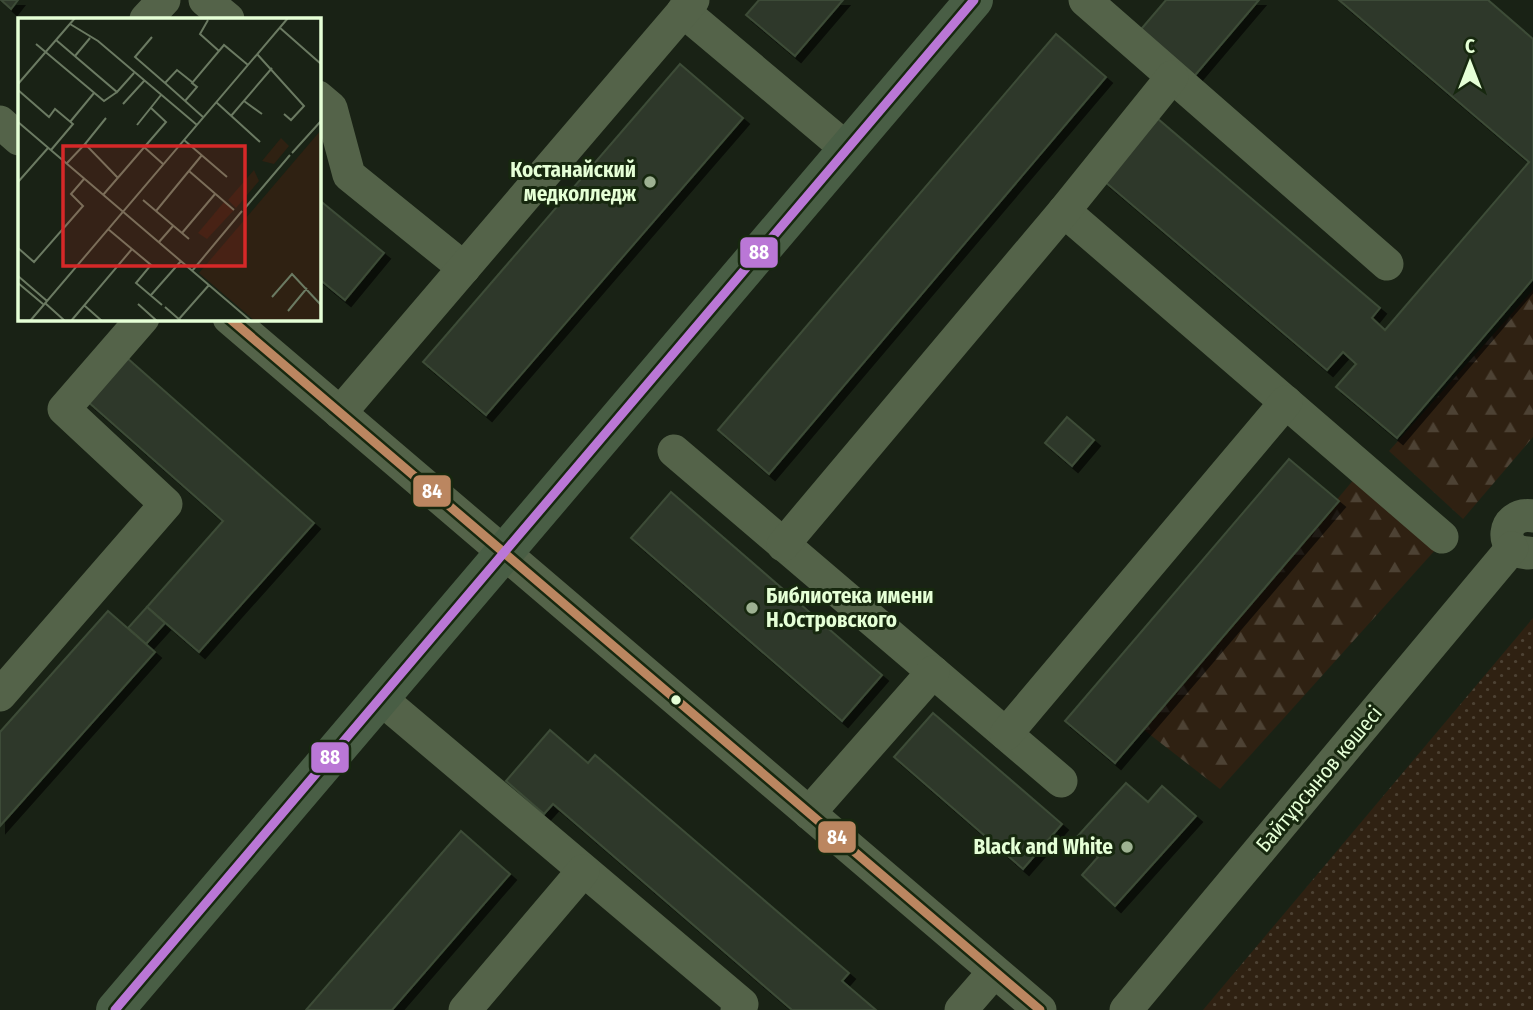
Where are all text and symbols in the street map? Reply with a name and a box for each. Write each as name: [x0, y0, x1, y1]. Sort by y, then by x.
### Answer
inset map: [18, 18, 320, 320]
north arrow: [1435, 28, 1505, 98]
text: С: [1465, 35, 1475, 58]
place label: Костанайский медколледж: [510, 157, 637, 207]
marker: Костанайский медколледж: [642, 174, 658, 190]
line badge: 88: [739, 236, 779, 269]
text: 88: [749, 241, 769, 264]
line badge: 84: [412, 474, 452, 508]
text: 84: [422, 480, 442, 503]
place label: Библиотека имени Н.Островского: [766, 583, 934, 633]
marker: Библиотека имени Н.Островского: [744, 600, 760, 616]
unlabelled marker: [669, 693, 683, 707]
street label: Байтұрсынов көшесі: [1250, 701, 1388, 857]
line badge: 88: [310, 741, 350, 774]
text: 88: [320, 746, 340, 769]
line badge: 84: [817, 820, 857, 854]
text: 84: [827, 826, 847, 849]
place label: Black and White: [973, 834, 1113, 860]
marker: Black and White: [1119, 839, 1135, 855]

